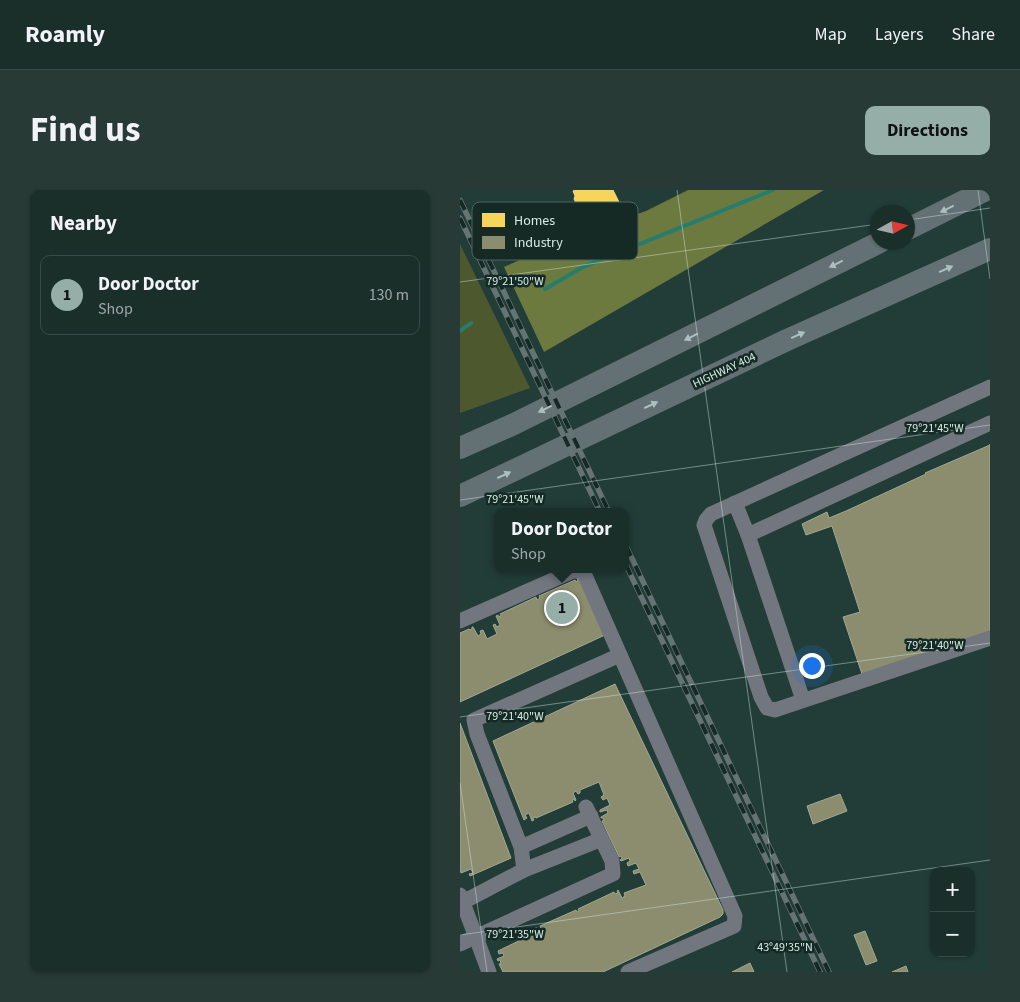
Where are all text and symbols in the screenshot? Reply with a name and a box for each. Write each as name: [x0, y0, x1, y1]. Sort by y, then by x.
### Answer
text: Roamly: [25, 17, 105, 52]
text: Map: [815, 22, 847, 47]
text: Layers: [875, 22, 924, 47]
text: Share: [952, 22, 995, 47]
text: Find us: [30, 105, 140, 155]
button: Directions: [865, 106, 990, 155]
legend: [472, 202, 638, 260]
north arrow: [870, 205, 915, 250]
one-way arrow: [939, 205, 954, 213]
text: Nearby: [50, 208, 117, 238]
text: Homes: [514, 211, 555, 231]
text: Industry: [514, 233, 563, 253]
one-way arrow: [829, 260, 843, 268]
one-way arrow: [939, 264, 953, 272]
text: Door Doctor: [98, 271, 199, 298]
text: 79°21'50"W: [486, 273, 544, 290]
text: 1: [63, 284, 71, 306]
text: 130 m: [369, 284, 409, 306]
text: Shop: [98, 298, 133, 320]
one-way arrow: [791, 331, 805, 339]
one-way arrow: [684, 333, 698, 341]
street label: HIGHWAY 404: [690, 348, 759, 393]
one-way arrow: [644, 401, 658, 409]
one-way arrow: [538, 405, 552, 413]
text: 79°21'45"W: [906, 420, 964, 437]
one-way arrow: [497, 471, 511, 479]
text: 79°21'45"W: [486, 491, 544, 508]
popup: [494, 508, 629, 573]
text: Door Doctor: [511, 516, 612, 543]
text: Shop: [511, 543, 546, 565]
pin: 1: [546, 589, 578, 627]
text: 79°21'40"W: [906, 637, 964, 654]
your location: [799, 653, 825, 679]
text: 79°21'40"W: [486, 708, 544, 725]
map controls: [930, 867, 975, 957]
button: +: [930, 867, 975, 912]
button: −: [930, 912, 975, 957]
text: 79°21'35"W: [486, 926, 544, 943]
text: 43°49'35"N: [757, 939, 813, 956]

